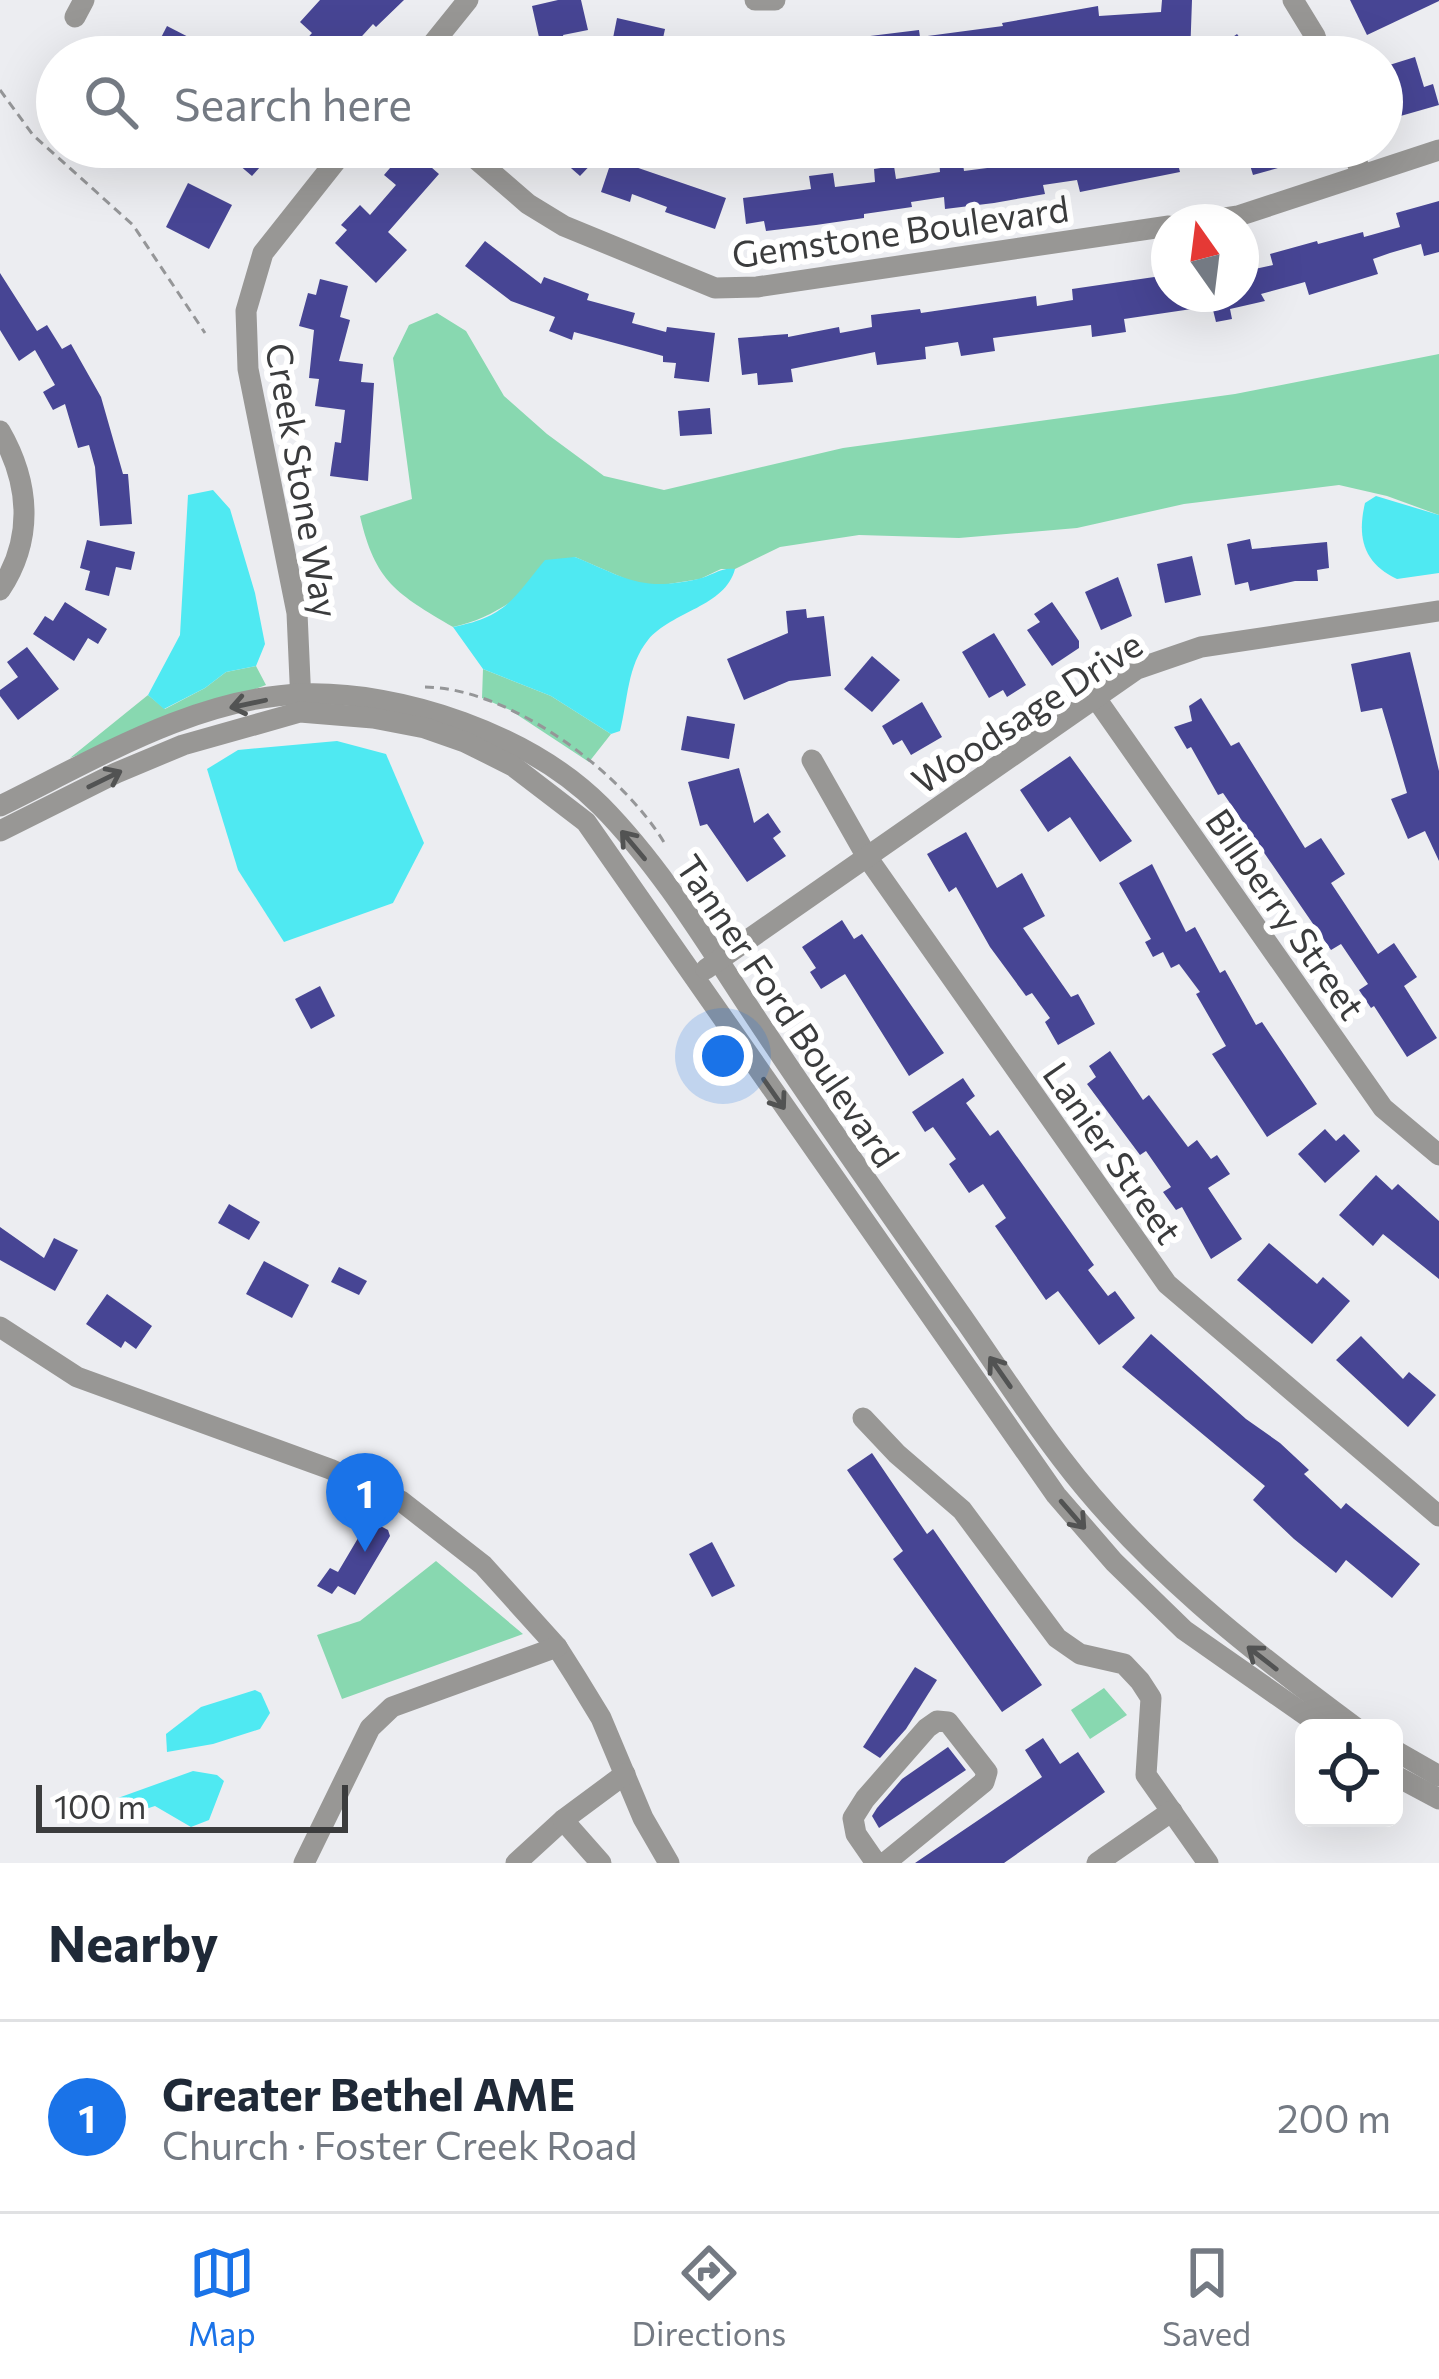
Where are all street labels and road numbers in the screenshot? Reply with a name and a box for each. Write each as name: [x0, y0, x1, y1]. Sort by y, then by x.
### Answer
street label: Gemstone Boulevard: [729, 185, 1071, 275]
street label: Creek Stone Way: [258, 339, 350, 621]
street label: Woodsage Drive: [903, 620, 1149, 802]
street label: Billberry Street: [1198, 799, 1376, 1027]
street label: Tanner Ford Boulevard: [668, 846, 910, 1174]
street label: Lanier Street: [1035, 1053, 1193, 1251]

